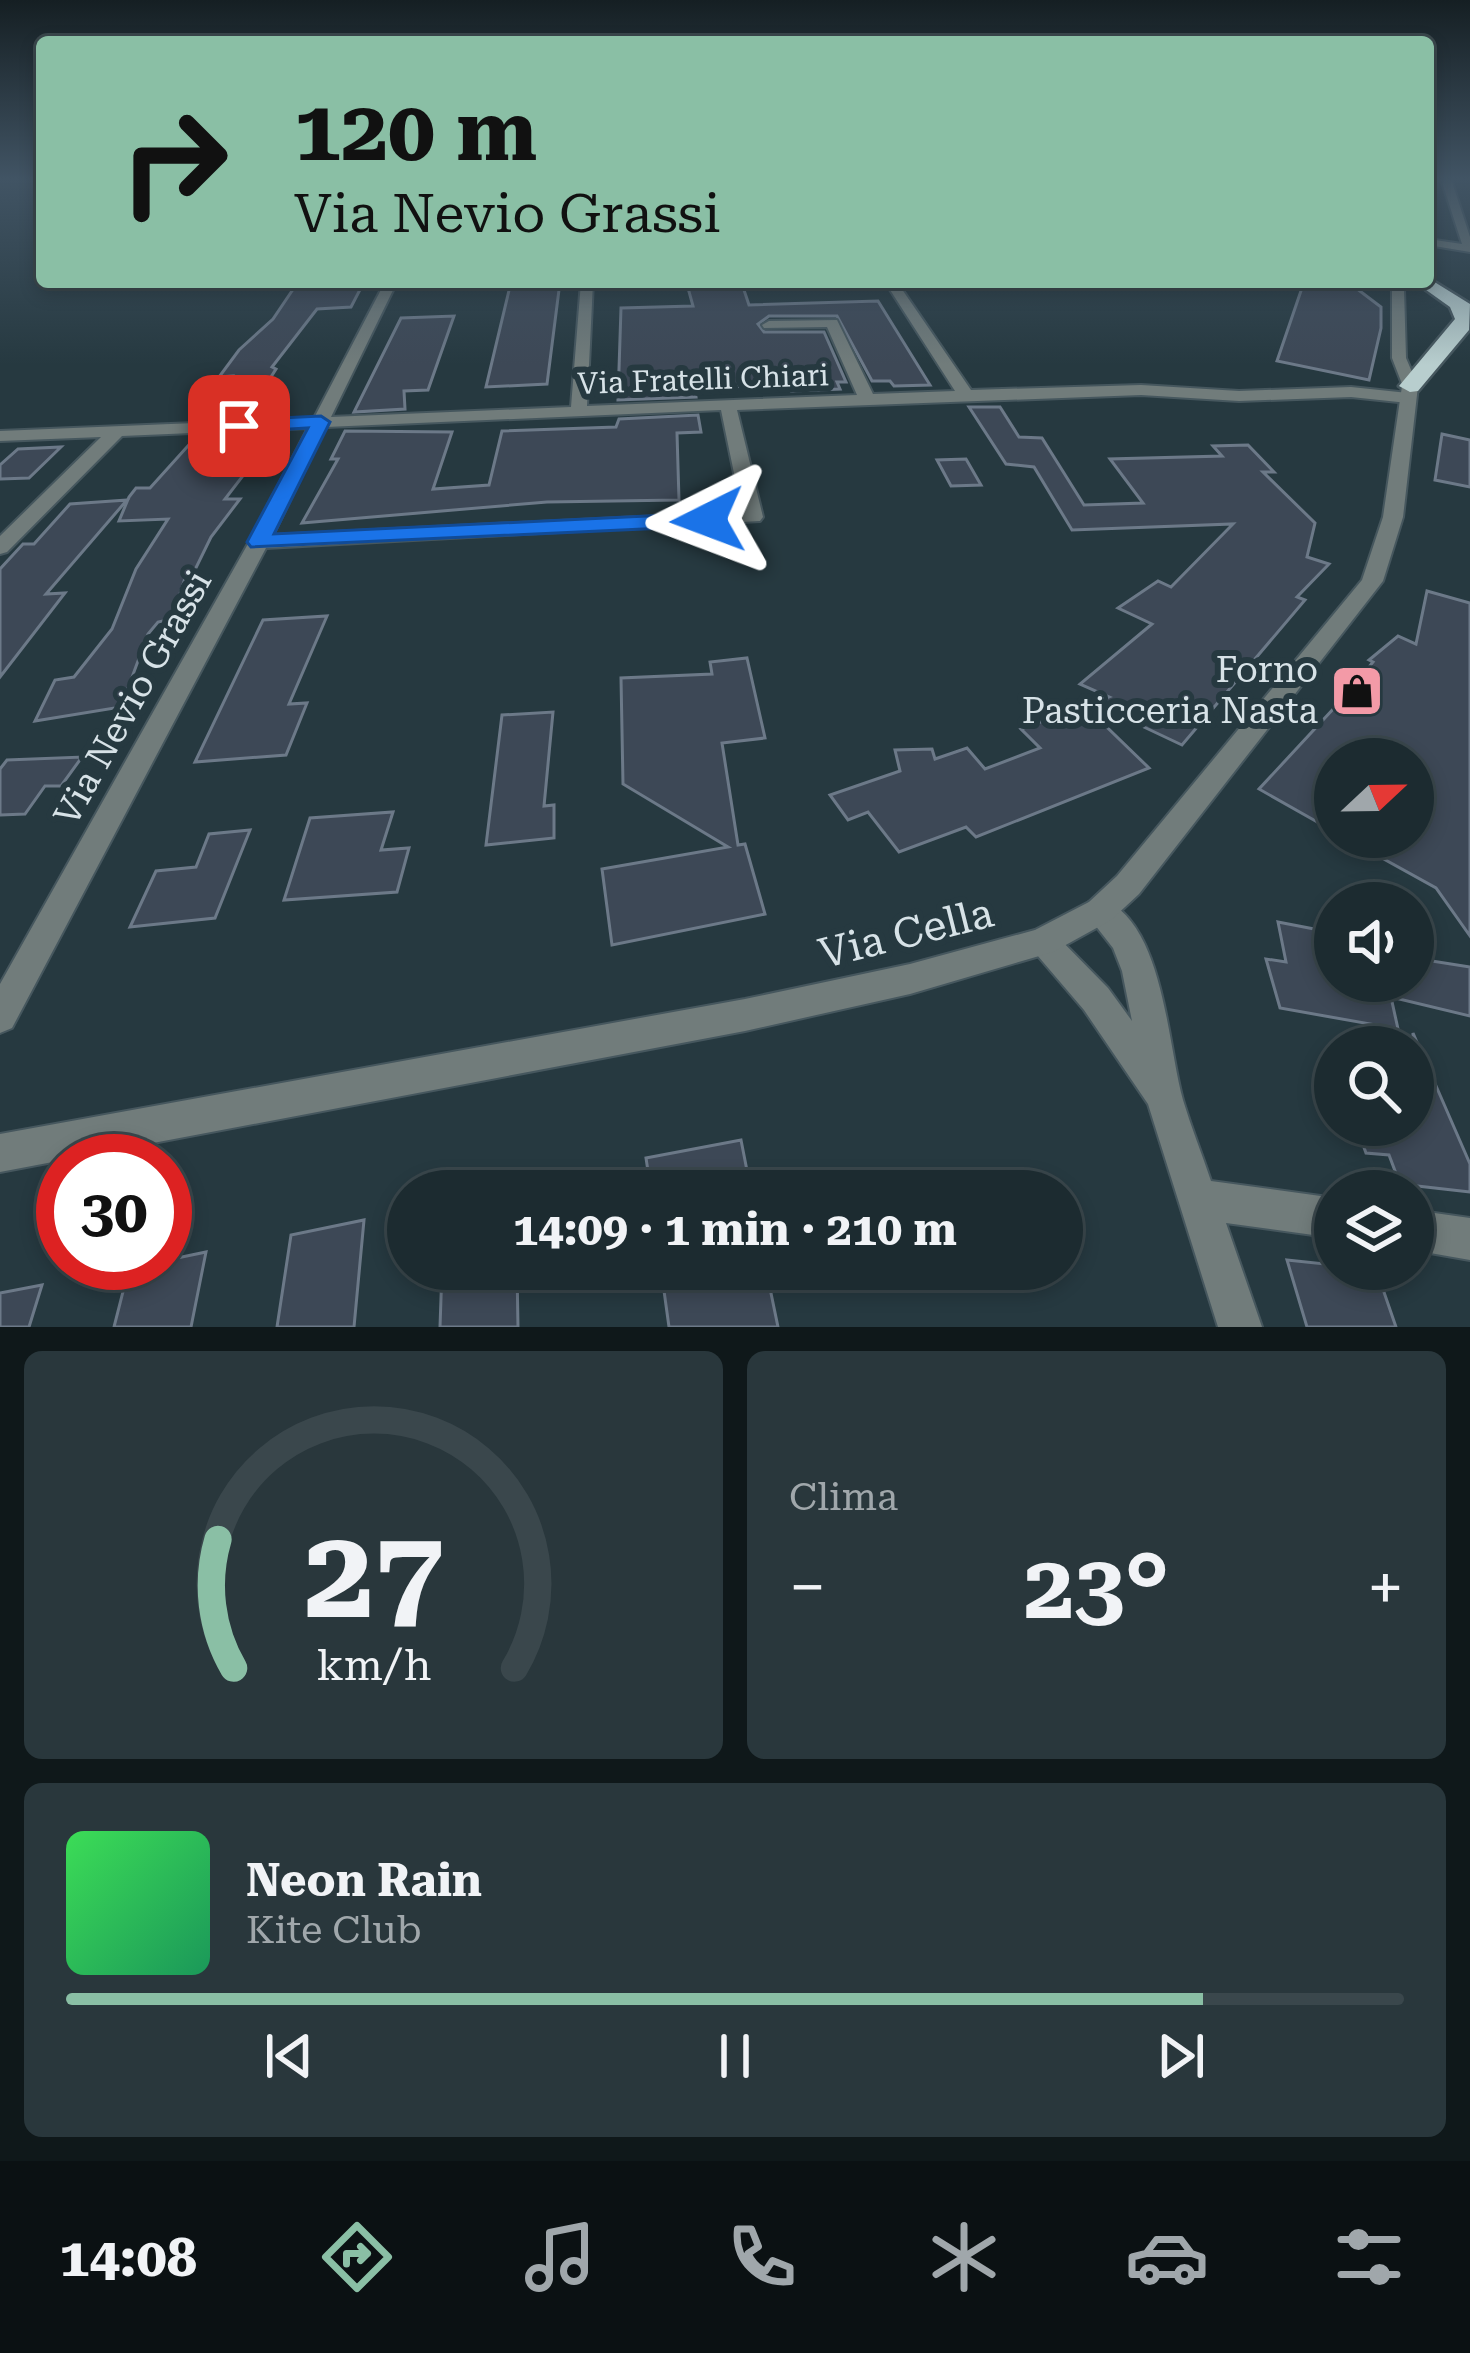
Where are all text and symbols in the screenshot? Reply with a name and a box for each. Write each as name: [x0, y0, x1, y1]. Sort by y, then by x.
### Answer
text: 120 m: [294, 82, 537, 180]
icon: right: [96, 84, 252, 240]
text: Via Nevio Grassi: [294, 182, 720, 245]
street label: Via Fratelli Chiari: [577, 357, 829, 401]
pin: [188, 375, 290, 477]
icon: arrive: [206, 393, 272, 459]
position arrow: [645, 457, 771, 583]
street label: Via Nevio Grassi: [46, 563, 220, 833]
place label: Forno Pasticceria Nasta: [1022, 649, 1318, 732]
shop icon: Forno Pasticceria Nasta: [1329, 663, 1385, 719]
north arrow: [1314, 738, 1434, 858]
map controls: [1314, 738, 1434, 1290]
button: sound: [1314, 882, 1434, 1002]
street label: Via Cella: [814, 888, 998, 978]
button: search: [1314, 1026, 1434, 1146]
speed limit sign: 30: [36, 1134, 192, 1290]
button: layers: [1314, 1170, 1434, 1290]
text: 14:09 · 1 min · 210 m: [513, 1203, 957, 1256]
text: Clima: [789, 1474, 898, 1520]
text: 27: [304, 1501, 443, 1647]
text: 23°: [1024, 1535, 1169, 1640]
text: −: [789, 1549, 826, 1626]
text: +: [1367, 1549, 1404, 1626]
text: km/h: [316, 1640, 431, 1690]
text: Neon Rain: [246, 1854, 482, 1907]
text: Kite Club: [246, 1907, 422, 1953]
icon: previous: [256, 2023, 322, 2089]
icon: pause: [702, 2023, 768, 2089]
icon: next: [1148, 2023, 1214, 2089]
icon: directions: [315, 2215, 399, 2299]
icon: music: [518, 2215, 602, 2299]
icon: phone: [720, 2215, 804, 2299]
icon: climate: [922, 2215, 1006, 2299]
icon: car: [1125, 2215, 1209, 2299]
icon: filters: [1327, 2215, 1411, 2299]
text: 14:08: [59, 2226, 197, 2289]

